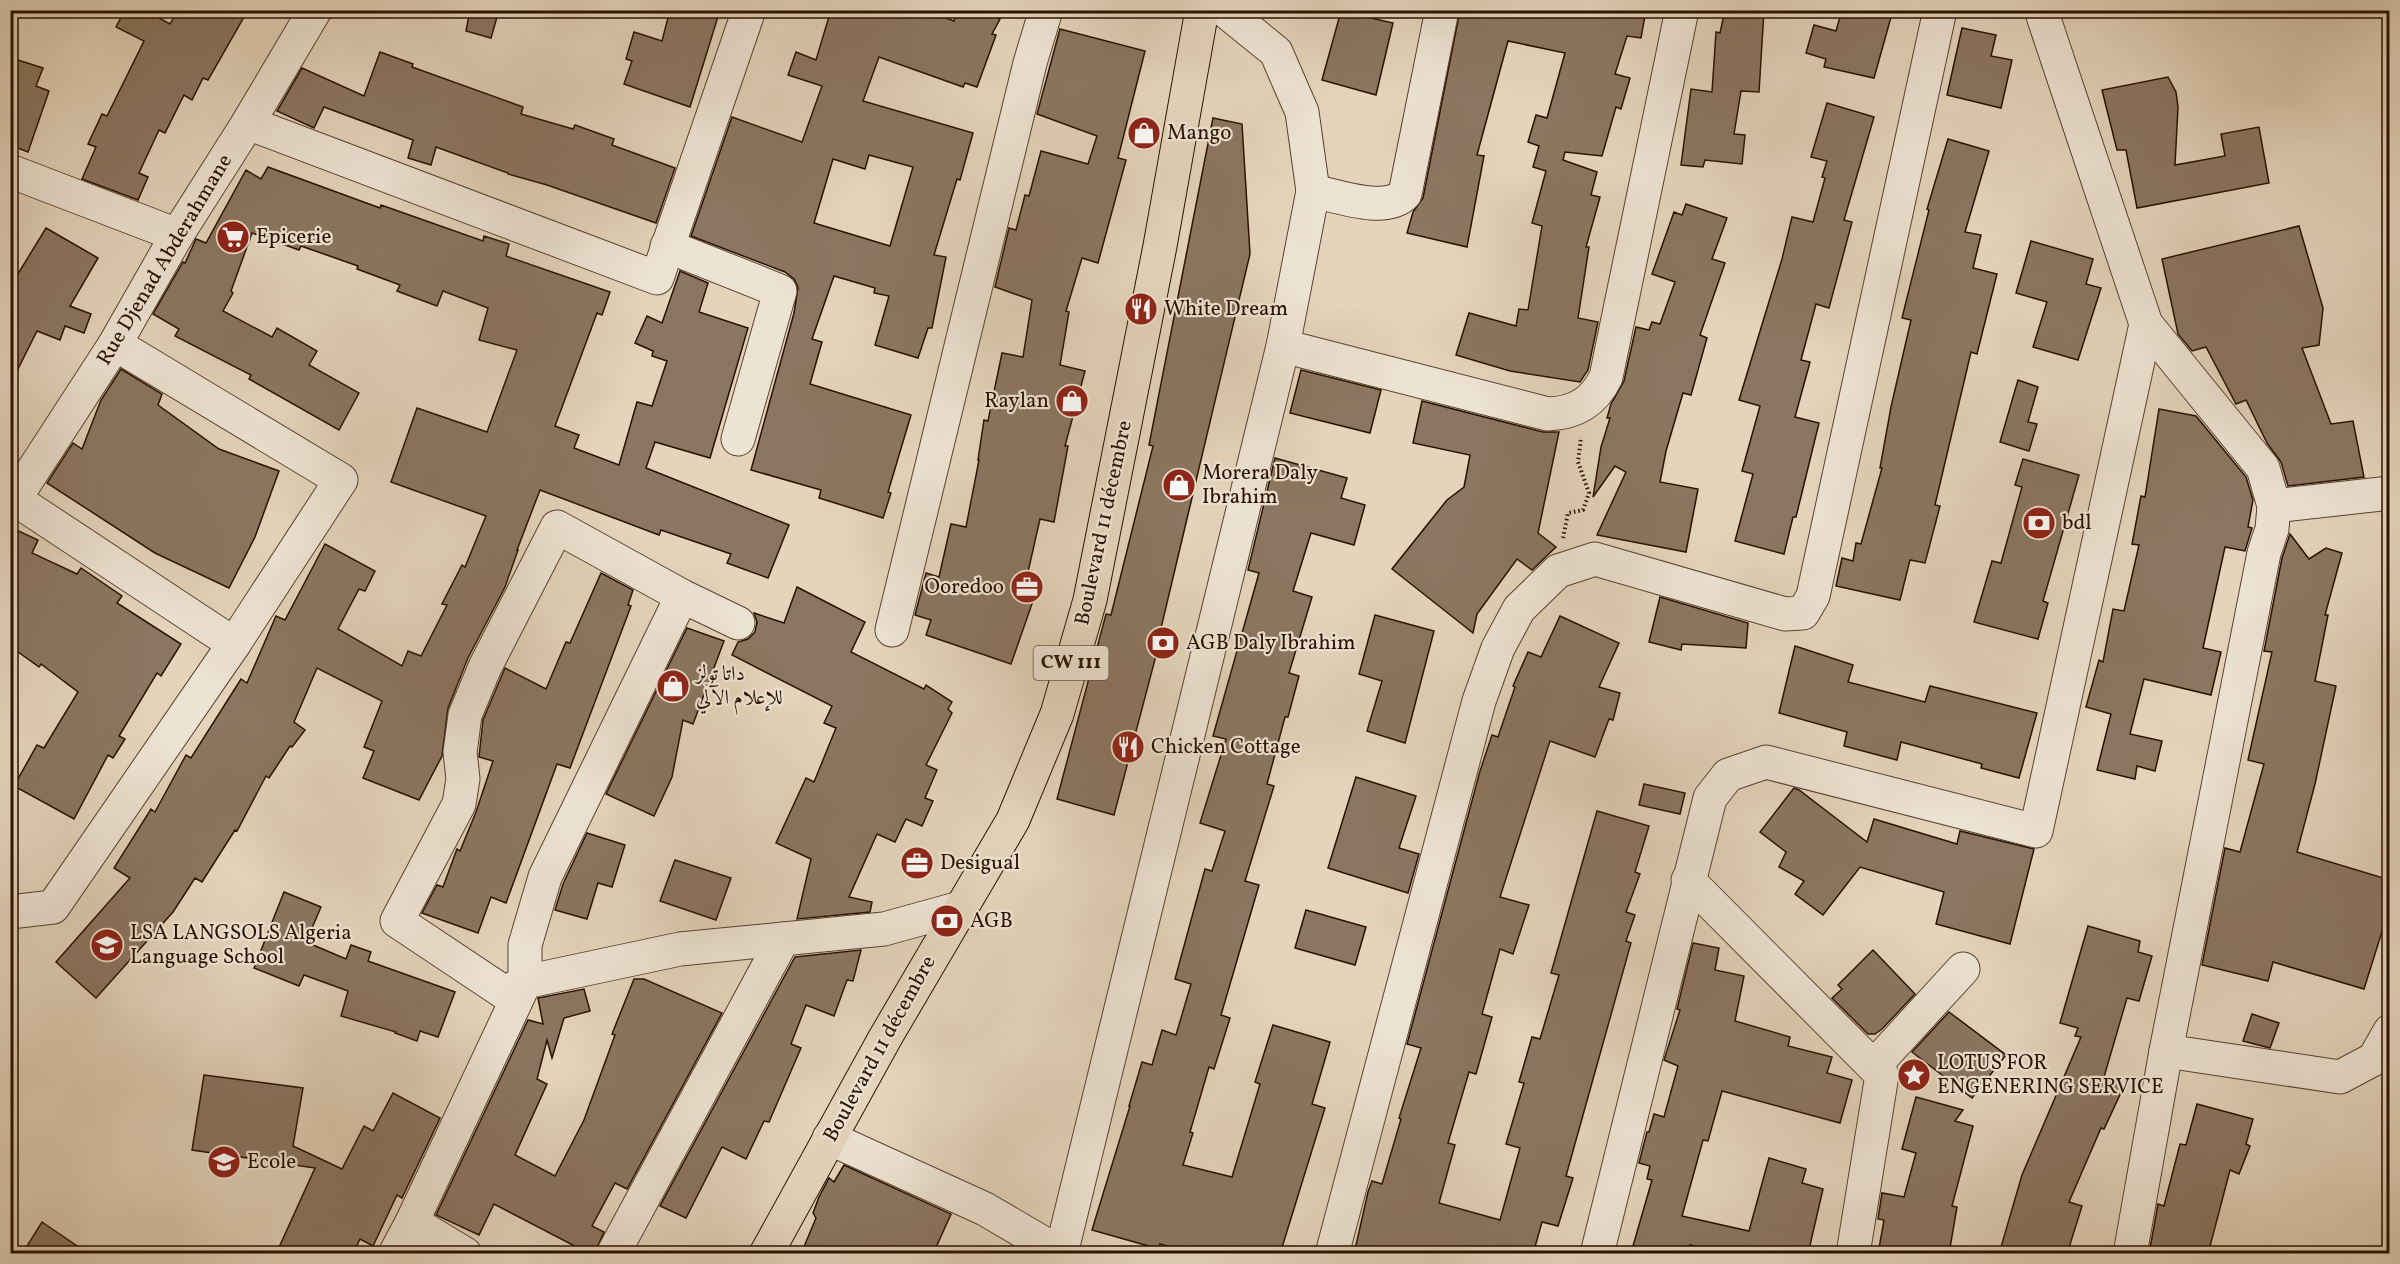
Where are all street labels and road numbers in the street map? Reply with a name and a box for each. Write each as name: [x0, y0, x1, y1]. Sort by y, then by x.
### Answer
street label: Rue Djenad Abderahmane: [90, 149, 240, 371]
street label: Boulevard 11 décembre: [1068, 418, 1140, 628]
road number: CW 111: [1034, 646, 1108, 680]
street label: Boulevard 11 décembre: [817, 951, 943, 1147]

